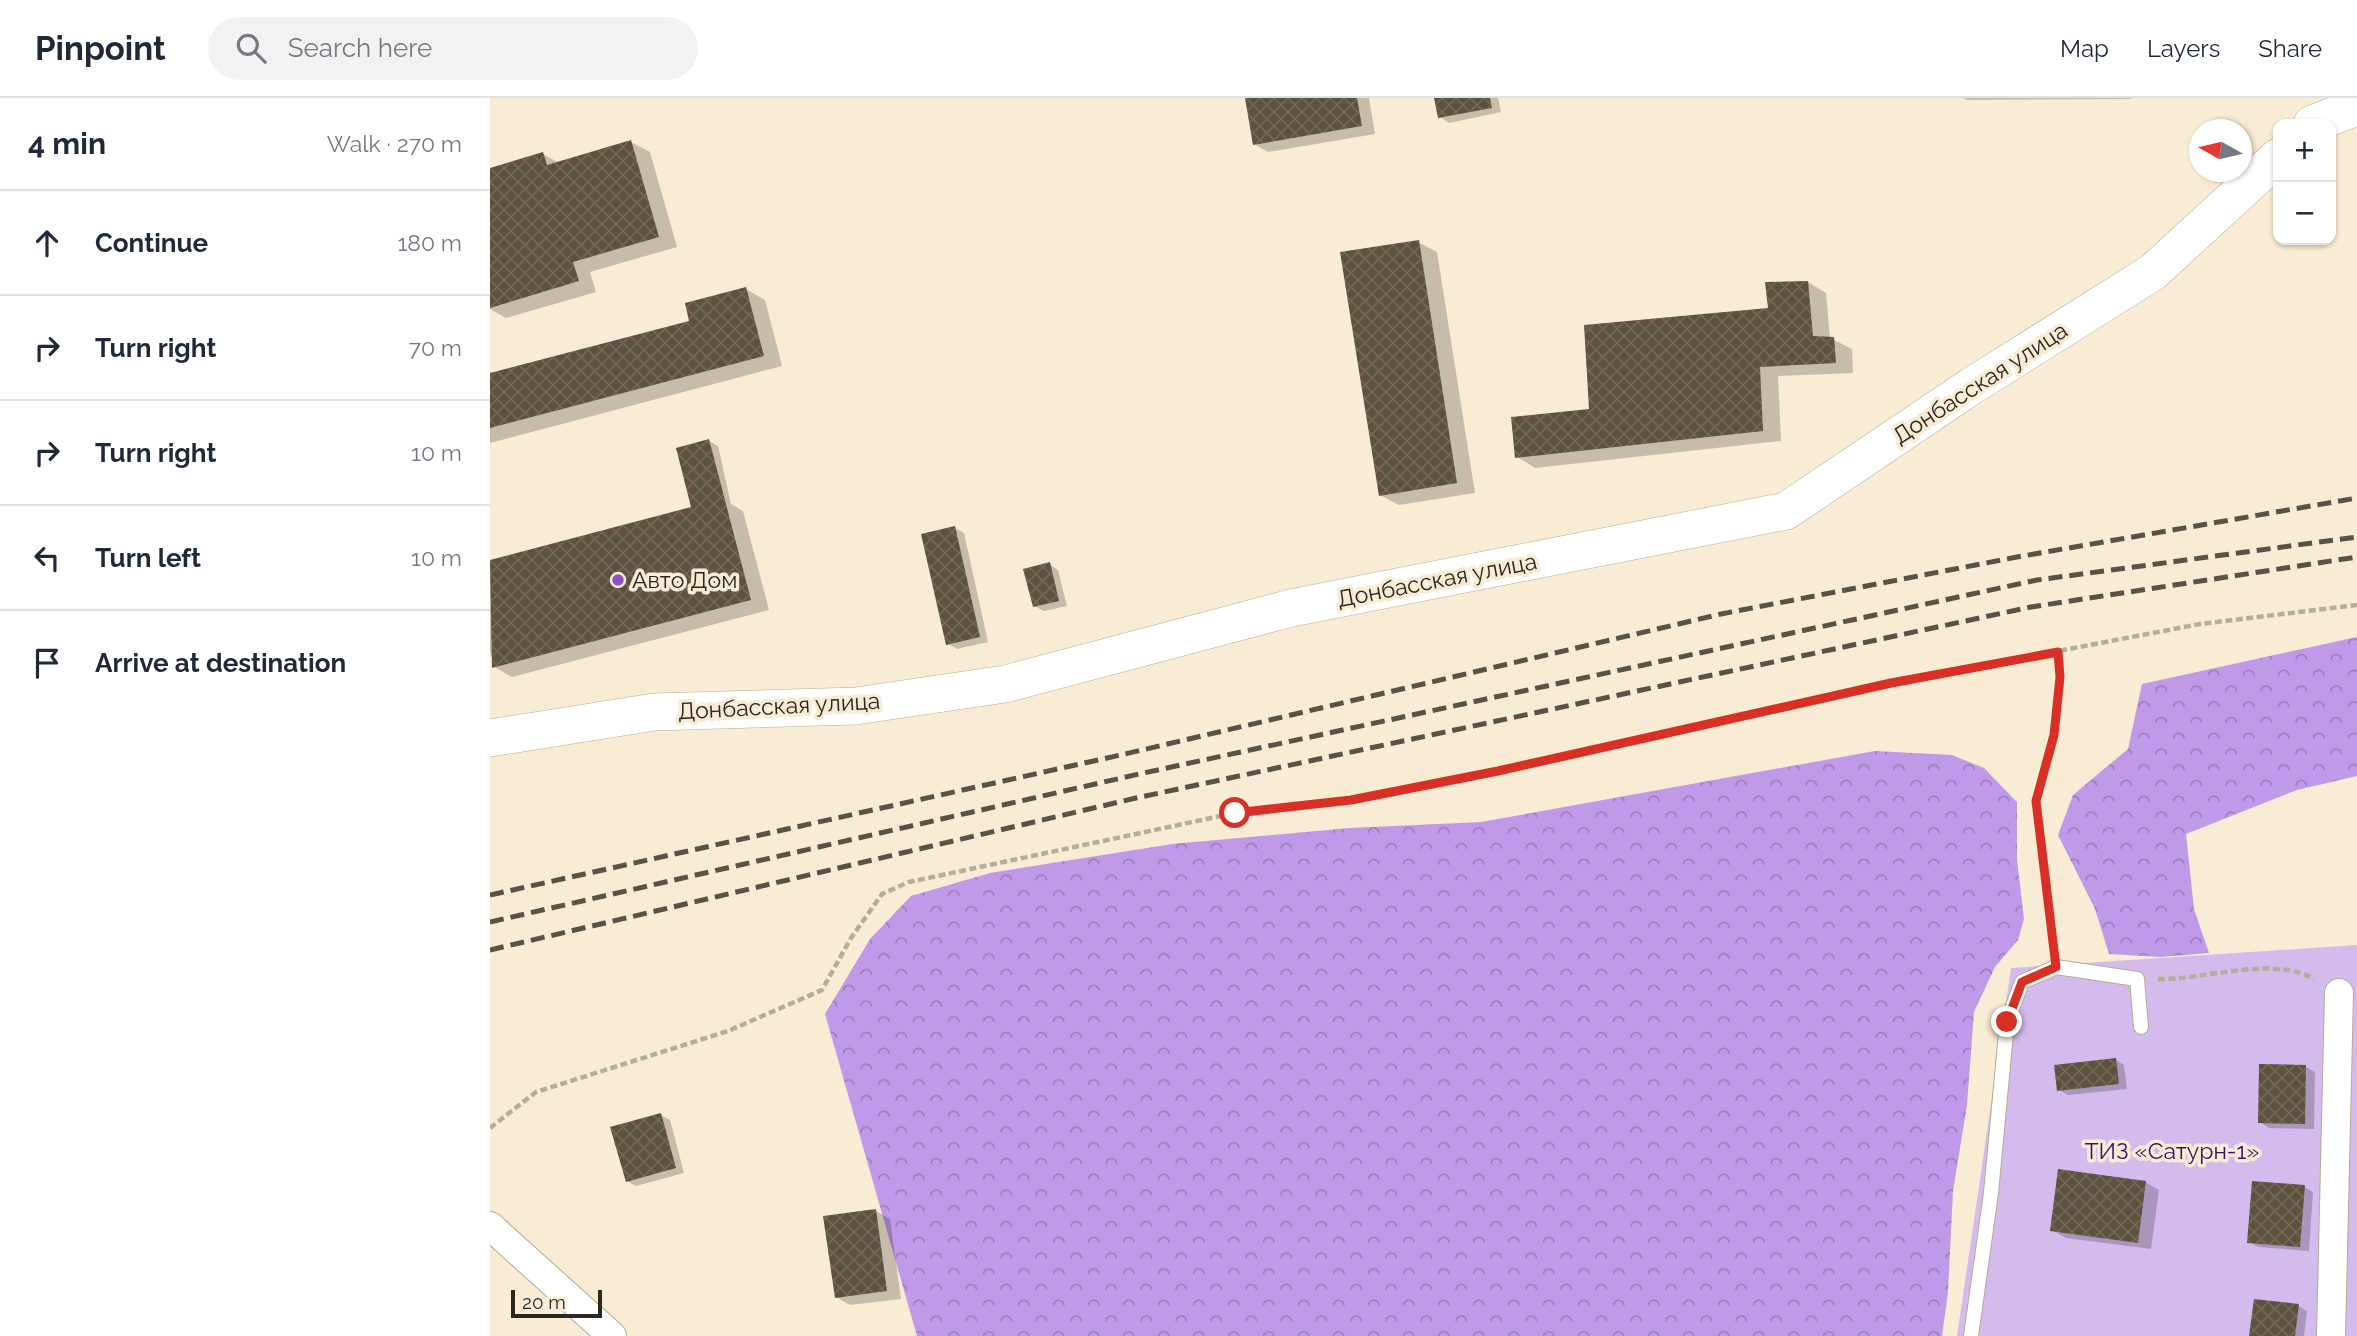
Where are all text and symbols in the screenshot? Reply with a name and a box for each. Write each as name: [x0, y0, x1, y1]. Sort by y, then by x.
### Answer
search box: [208, 17, 698, 80]
text: Pinpoint: [35, 29, 166, 68]
icon: search: [232, 29, 270, 67]
text: Search here: [288, 33, 432, 63]
text: Map: [2060, 34, 2109, 63]
text: Layers: [2147, 34, 2220, 63]
text: Share: [2258, 34, 2322, 63]
north arrow: [2189, 119, 2252, 182]
map controls: [2273, 119, 2336, 245]
button: +: [2273, 119, 2336, 182]
text: 4 min: [28, 126, 106, 161]
text: Walk · 270 m: [327, 130, 462, 157]
button: −: [2273, 182, 2336, 245]
icon: ahead: [28, 224, 66, 262]
text: Continue: [95, 228, 208, 258]
text: 180 m: [397, 229, 462, 256]
street label: Донбасская улица: [1887, 316, 2072, 449]
icon: right: [28, 329, 66, 367]
text: Turn right: [95, 333, 216, 363]
text: 70 m: [409, 334, 462, 361]
icon: right: [28, 434, 66, 472]
text: Turn right: [95, 438, 216, 468]
text: 10 m: [411, 439, 462, 466]
icon: left: [28, 539, 66, 577]
text: Turn left: [95, 543, 201, 573]
text: 10 m: [411, 544, 462, 571]
street label: Донбасская улица: [1335, 547, 1539, 612]
place label: Авто Дом: [632, 566, 737, 593]
marker: Авто Дом: [610, 572, 626, 588]
icon: arrive: [28, 644, 66, 682]
text: Arrive at destination: [95, 648, 346, 678]
street label: Донбасская улица: [677, 687, 881, 724]
route start: [1219, 797, 1250, 828]
route end: [1991, 1006, 2022, 1037]
park label: ТИЗ «Сатурн-1»: [2085, 1137, 2259, 1164]
scale bar: [511, 1287, 602, 1319]
text: 20 m: [522, 1291, 566, 1313]

